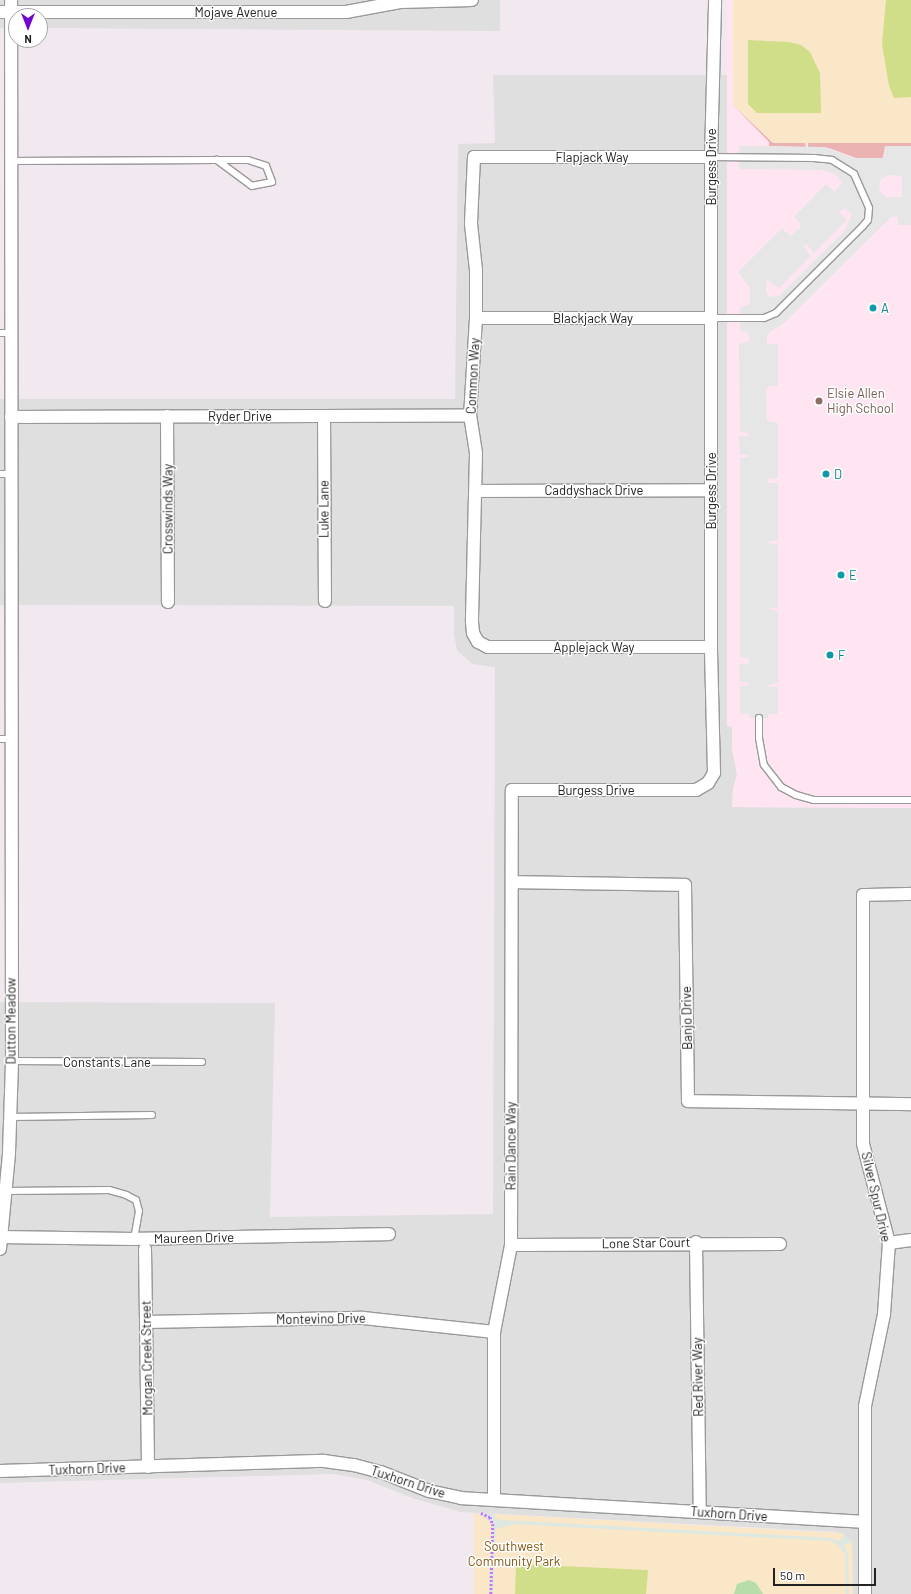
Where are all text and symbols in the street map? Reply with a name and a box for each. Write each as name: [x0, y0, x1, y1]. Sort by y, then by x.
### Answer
street label: Mojave Avenue: [195, 4, 277, 20]
north arrow: [8, 8, 48, 48]
text: N: [24, 33, 32, 46]
street label: Burgess Drive: [703, 128, 719, 206]
street label: Flapjack Way: [555, 149, 629, 165]
place label: A: [881, 300, 889, 316]
marker: A: [868, 303, 878, 313]
street label: Blackjack Way: [553, 310, 633, 326]
street label: Common Way: [463, 337, 483, 415]
place label: Elsie Allen High School: [827, 386, 894, 417]
marker: Elsie Allen High School: [814, 396, 824, 406]
street label: Ryder Drive: [208, 408, 272, 424]
street label: Burgess Drive: [703, 452, 719, 530]
street label: Crosswinds Way: [160, 464, 176, 554]
place label: D: [834, 466, 842, 482]
marker: D: [821, 469, 831, 479]
street label: Luke Lane: [316, 480, 332, 538]
street label: Caddyshack Drive: [545, 482, 643, 498]
place label: E: [849, 567, 857, 583]
marker: E: [836, 570, 846, 580]
street label: Applejack Way: [553, 639, 635, 655]
place label: F: [838, 647, 845, 663]
marker: F: [825, 650, 835, 660]
street label: Burgess Drive: [557, 782, 635, 798]
street label: Dutton Meadow: [3, 978, 19, 1064]
street label: Banjo Drive: [679, 986, 695, 1050]
street label: Constants Lane: [63, 1054, 151, 1070]
street label: Rain Dance Way: [503, 1102, 519, 1190]
street label: Silver Spur Drive: [858, 1150, 894, 1244]
street label: Maureen Drive: [154, 1230, 234, 1246]
street label: Lone Star Court: [601, 1234, 691, 1252]
street label: Morgan Creek Street: [138, 1300, 156, 1416]
street label: Montevino Drive: [276, 1310, 366, 1328]
street label: Red River Way: [690, 1337, 706, 1417]
street label: Tuxhorn Drive: [48, 1460, 126, 1478]
street label: Tuxhorn Drive: [369, 1463, 447, 1501]
street label: Tuxhorn Drive: [690, 1504, 768, 1524]
park label: Southwest Community Park: [468, 1539, 560, 1570]
scale bar: [775, 1560, 878, 1586]
text: 50 m: [780, 1568, 805, 1582]

